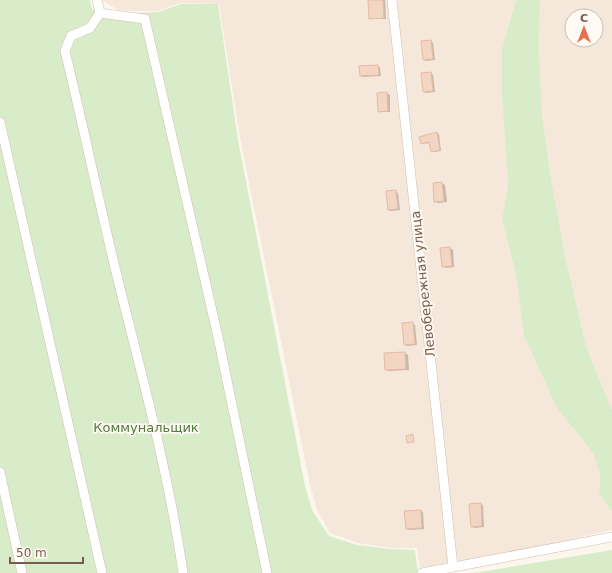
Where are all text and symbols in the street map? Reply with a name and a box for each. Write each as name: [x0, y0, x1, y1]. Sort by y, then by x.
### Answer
north arrow: [564, 8, 604, 48]
text: С: [580, 12, 588, 25]
street label: Левобережная улица: [408, 210, 438, 358]
park label: Коммунальщик: [93, 420, 199, 435]
scale bar: [10, 539, 83, 565]
text: 50 m: [16, 546, 47, 560]

